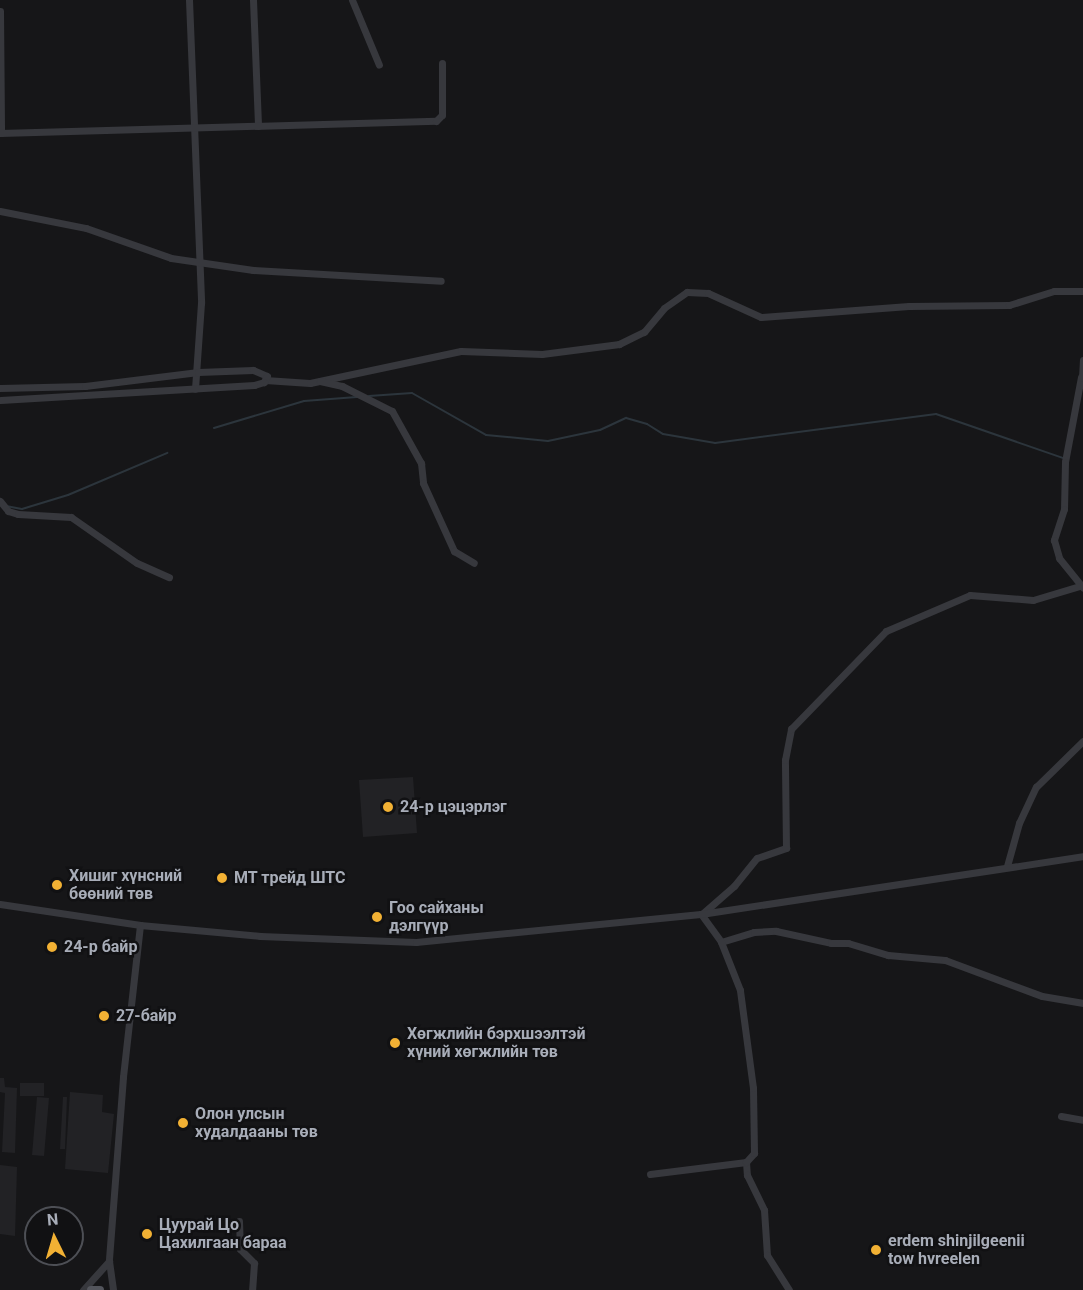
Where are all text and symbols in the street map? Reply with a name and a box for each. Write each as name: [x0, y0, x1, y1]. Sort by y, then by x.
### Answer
place label: 24-р цэцэрлэг: [400, 797, 507, 817]
marker: 24-р цэцэрлэг: [381, 800, 395, 814]
place label: Хишиг хүнсний бөөний төв: [69, 866, 182, 904]
place label: МТ трейд ШТС: [234, 868, 346, 888]
marker: МТ трейд ШТС: [215, 871, 229, 885]
marker: Хишиг хүнсний бөөний төв: [50, 878, 64, 892]
place label: Гоо сайханы дэлгүүр: [389, 898, 484, 936]
marker: Гоо сайханы дэлгүүр: [370, 910, 384, 924]
place label: 24-р байр: [64, 937, 137, 957]
marker: 24-р байр: [45, 940, 59, 954]
place label: 27-байр: [116, 1006, 176, 1026]
marker: 27-байр: [97, 1009, 111, 1023]
place label: Хөгжлийн бэрхшээлтэй хүний хөгжлийн төв: [407, 1024, 585, 1062]
marker: Хөгжлийн бэрхшээлтэй хүний хөгжлийн төв: [388, 1036, 402, 1050]
place label: Олон улсын худалдааны төв: [195, 1104, 318, 1142]
marker: Олон улсын худалдааны төв: [176, 1116, 190, 1130]
north arrow: [24, 1206, 84, 1266]
text: N: [46, 1210, 59, 1230]
place label: Цуурай Цо Цахилгаан бараа: [159, 1215, 287, 1253]
marker: Цуурай Цо Цахилгаан бараа: [140, 1227, 154, 1241]
place label: erdem shinjilgeenii tow hvreelen: [888, 1231, 1025, 1269]
marker: erdem shinjilgeenii tow hvreelen: [869, 1243, 883, 1257]

